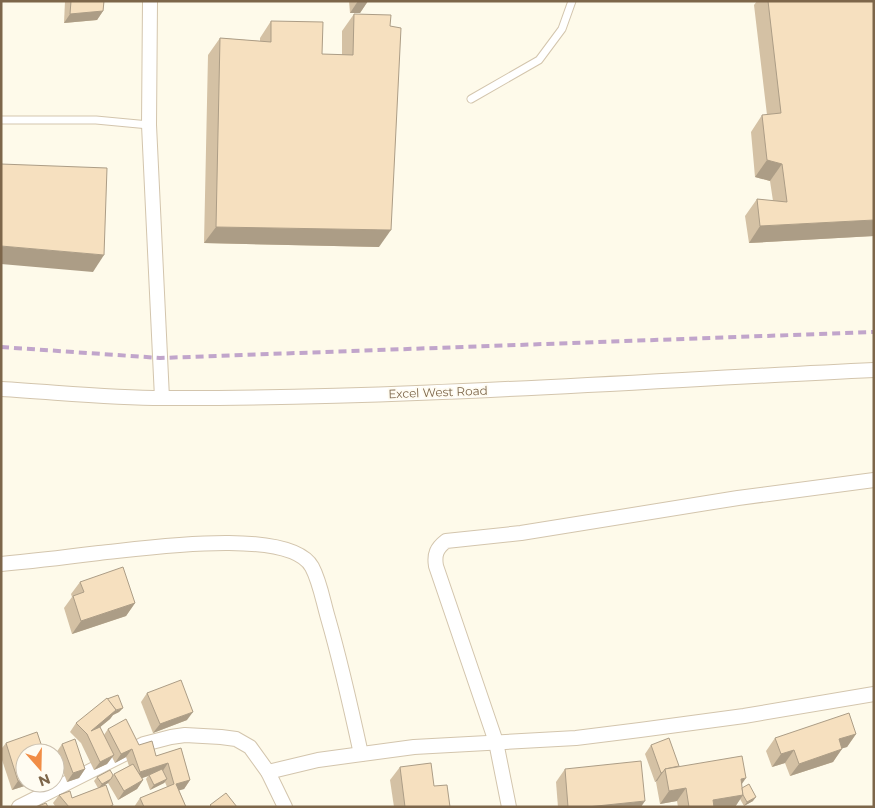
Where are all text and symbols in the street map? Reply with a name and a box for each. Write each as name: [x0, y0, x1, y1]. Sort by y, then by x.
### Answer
street label: Excel West Road: [388, 383, 488, 401]
north arrow: [15, 743, 65, 793]
text: N: [36, 770, 53, 791]

